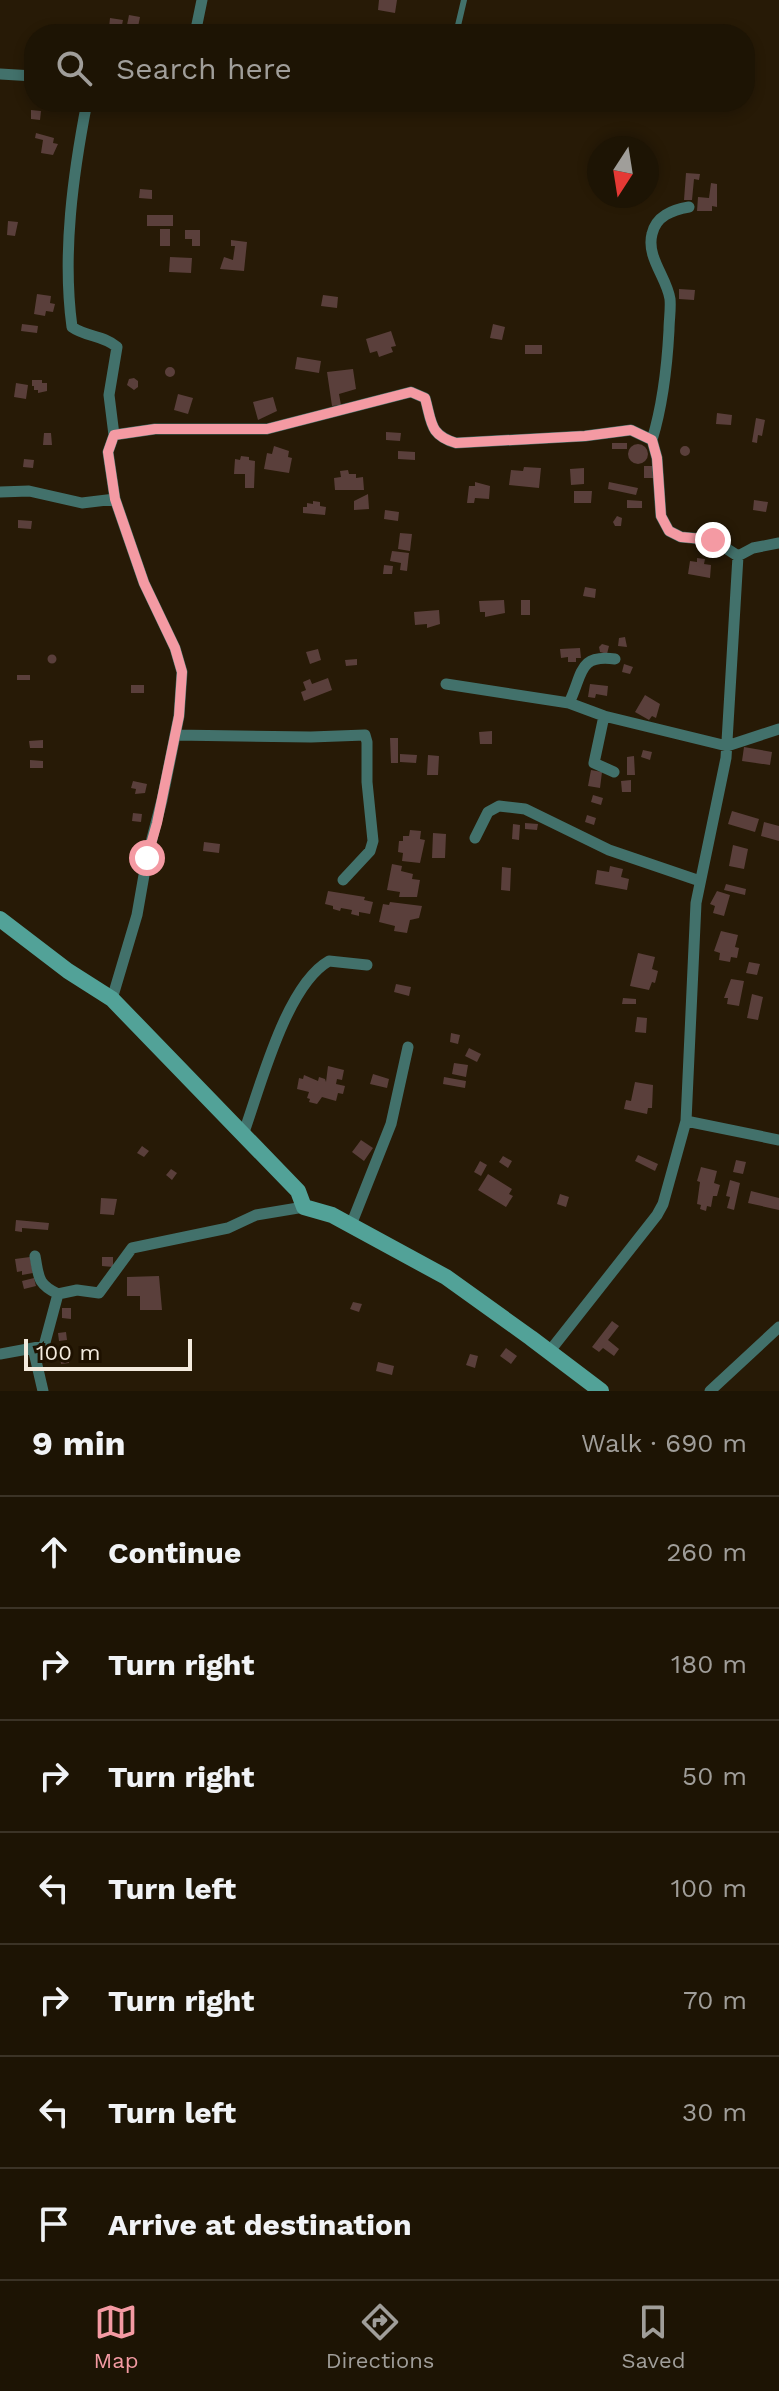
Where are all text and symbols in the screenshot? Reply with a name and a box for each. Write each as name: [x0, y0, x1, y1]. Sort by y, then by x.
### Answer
search box: [24, 24, 755, 112]
icon: search: [52, 46, 96, 90]
text: Search here: [116, 51, 292, 86]
north arrow: [587, 136, 659, 208]
route end: [695, 522, 731, 558]
route start: [129, 840, 165, 876]
scale bar: [24, 1335, 192, 1371]
text: 100 m: [36, 1340, 100, 1365]
text: 9 min: [32, 1423, 126, 1463]
text: Walk · 690 m: [581, 1428, 747, 1458]
icon: ahead: [32, 1530, 76, 1574]
text: Continue: [108, 1535, 241, 1570]
text: 260 m: [666, 1537, 747, 1567]
icon: right: [32, 1642, 76, 1686]
text: Turn right: [108, 1647, 254, 1682]
text: 180 m: [671, 1649, 747, 1679]
icon: right: [32, 1754, 76, 1798]
text: Turn right: [108, 1759, 254, 1794]
text: 50 m: [682, 1761, 747, 1791]
icon: left: [32, 1866, 76, 1910]
text: Turn left: [108, 1871, 236, 1906]
text: 100 m: [671, 1873, 747, 1903]
icon: right: [32, 1978, 76, 2022]
text: Turn right: [108, 1983, 254, 2018]
text: 70 m: [683, 1985, 747, 2015]
icon: left: [32, 2090, 76, 2134]
text: Turn left: [108, 2095, 236, 2130]
text: 30 m: [682, 2097, 747, 2127]
icon: arrive: [32, 2202, 76, 2246]
text: Arrive at destination: [108, 2207, 412, 2242]
tab: Map: [94, 2300, 138, 2373]
tab: Directions: [326, 2300, 434, 2373]
tab: Saved: [622, 2300, 685, 2373]

